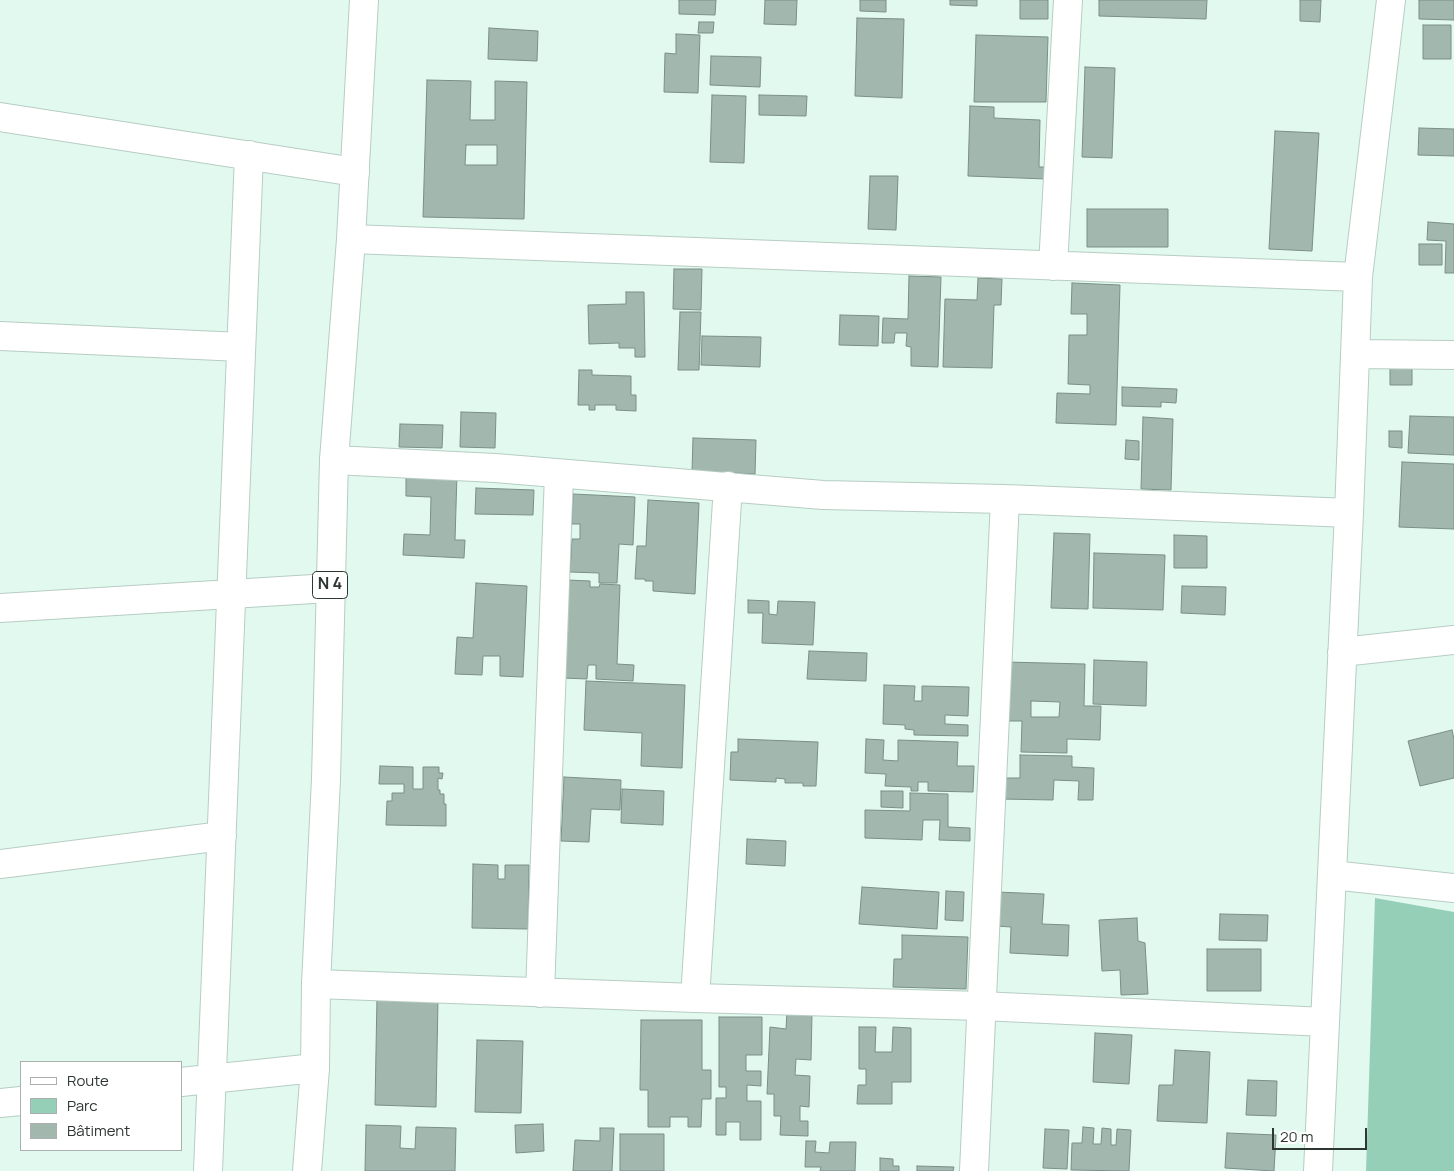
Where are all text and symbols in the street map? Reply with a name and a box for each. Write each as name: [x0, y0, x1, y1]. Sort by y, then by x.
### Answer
road number: N 4: [312, 572, 348, 598]
legend: [20, 1061, 182, 1151]
text: Route: [67, 1070, 109, 1091]
text: Parc: [67, 1095, 98, 1116]
scale bar: [1274, 1118, 1369, 1150]
text: Bâtiment: [67, 1120, 130, 1141]
text: 20 m: [1280, 1126, 1313, 1147]

